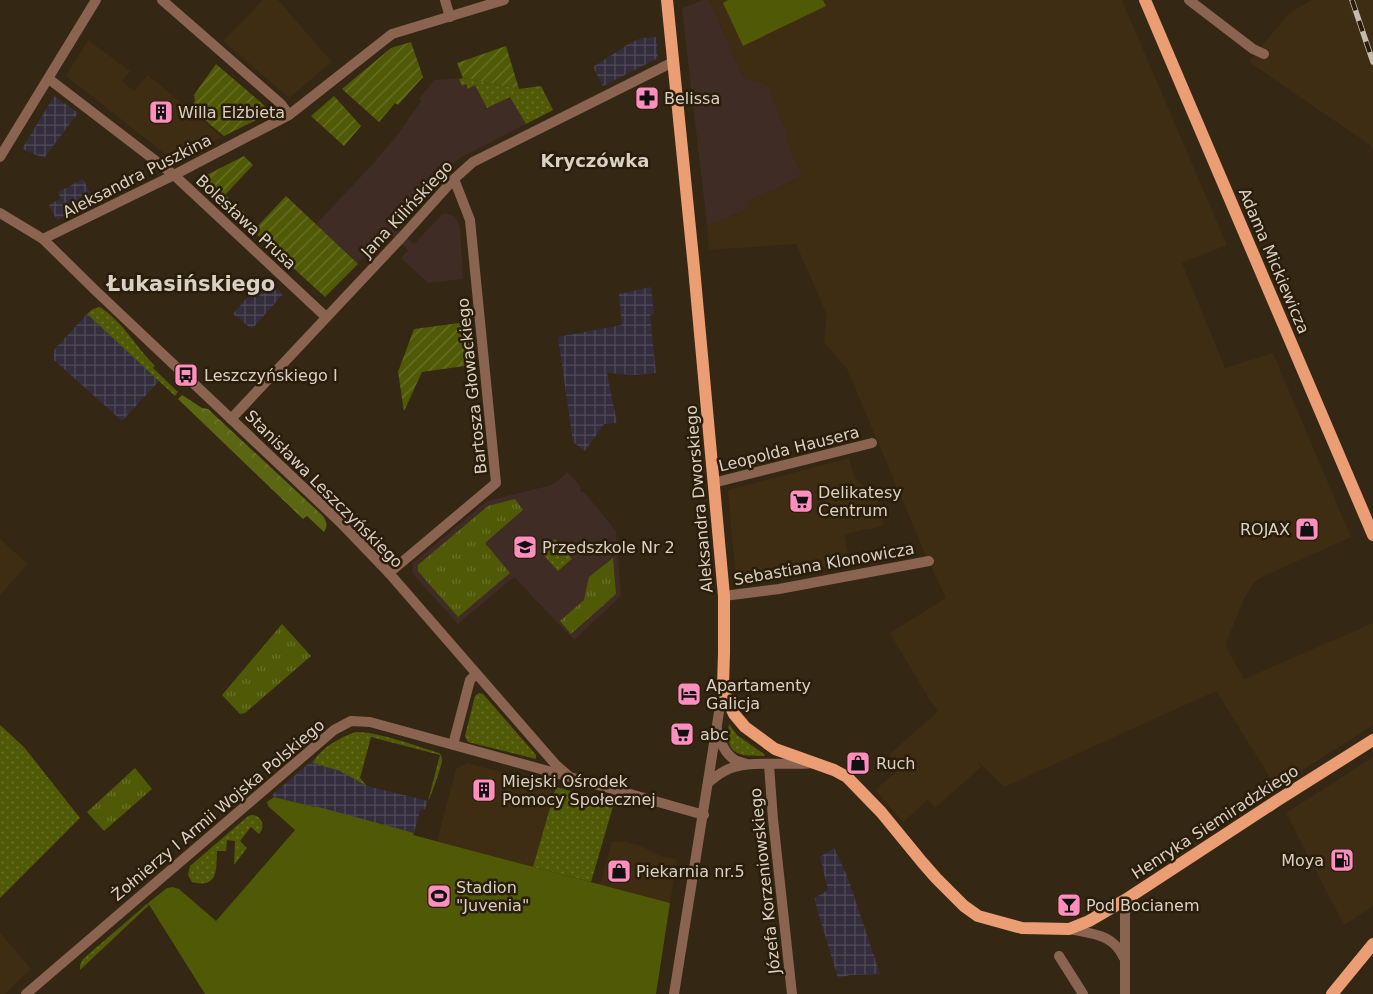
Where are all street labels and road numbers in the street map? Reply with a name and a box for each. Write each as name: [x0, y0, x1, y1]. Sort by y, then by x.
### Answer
street label: Aleksandra Puszkina: [59, 130, 215, 222]
street label: Jana Kilińskiego: [357, 157, 457, 262]
street label: Bolesława Prusa: [192, 171, 300, 273]
street label: Adama Mickiewicza: [1235, 185, 1313, 337]
street label: Bartosza Głowackiego: [453, 297, 491, 475]
street label: Aleksandra Dworskiego: [681, 405, 717, 593]
street label: Stanisława Leszczyńskiego: [241, 406, 407, 572]
street label: Leopolda Hausera: [717, 422, 861, 476]
street label: Sebastiana Klonowicza: [732, 539, 916, 589]
street label: Żołnierzy I Armii Wojska Polskiego: [108, 715, 328, 905]
street label: Henryka Siemiradzkiego: [1128, 761, 1302, 883]
street label: Józefa Korzeniowskiego: [746, 787, 784, 976]

